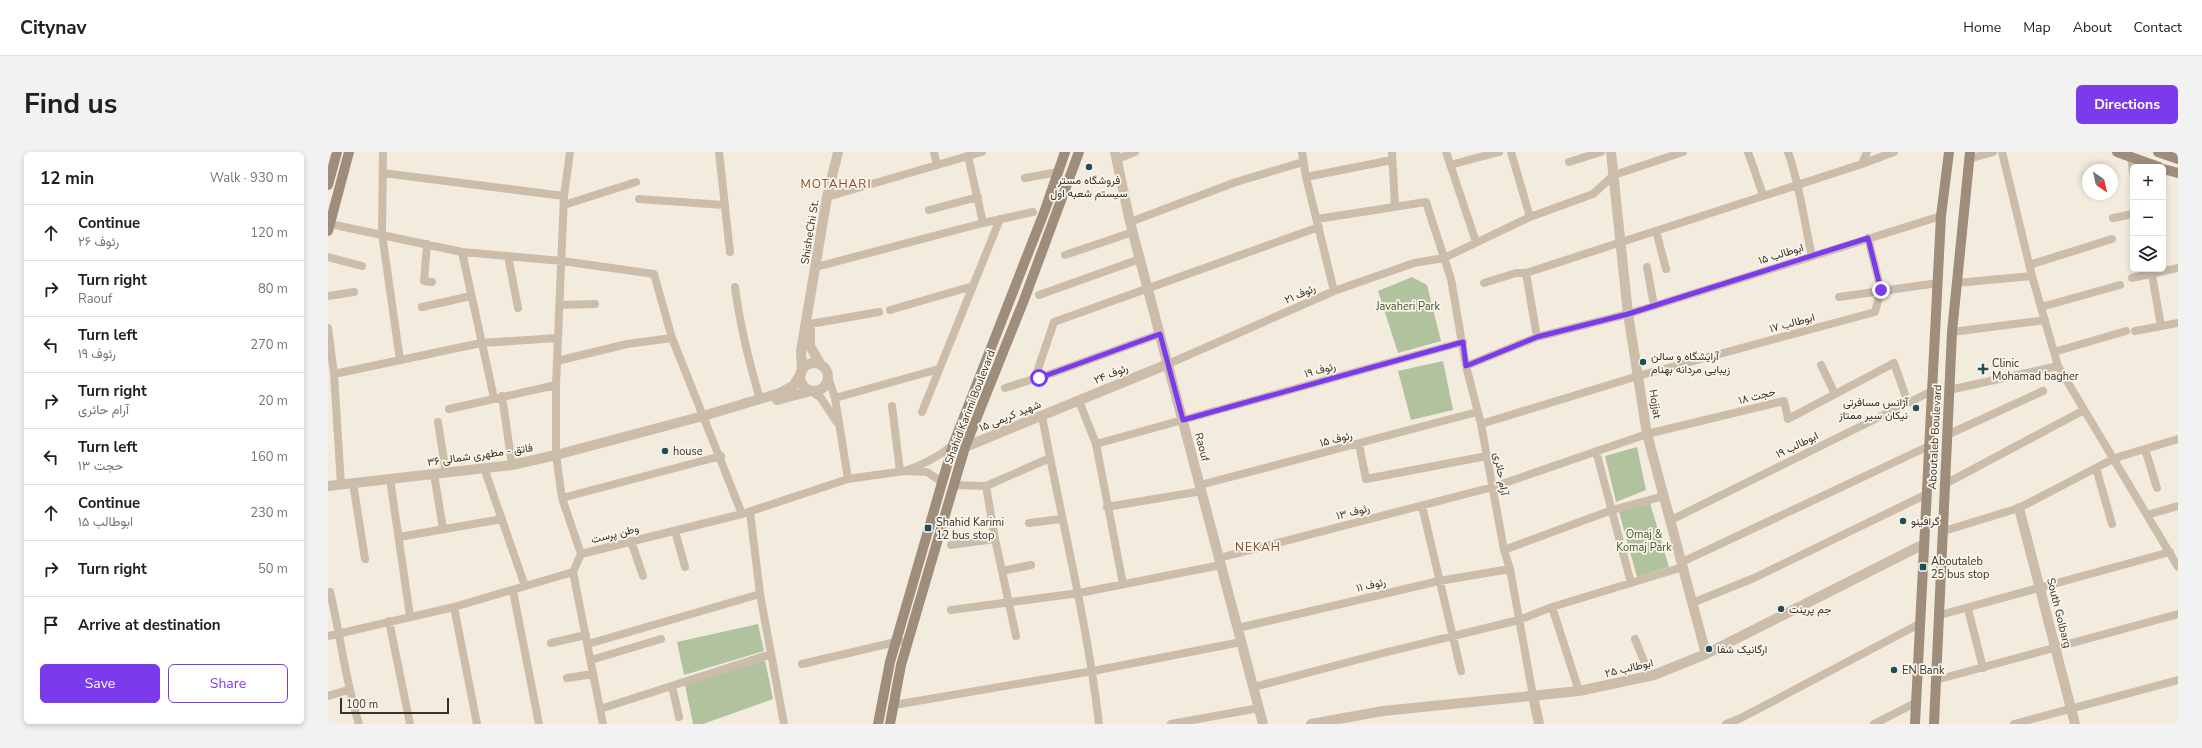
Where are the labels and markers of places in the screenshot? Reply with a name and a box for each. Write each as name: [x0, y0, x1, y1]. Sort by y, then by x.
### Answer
marker: فروشگاه مستر سیستم شعبه اول: [1084, 162, 1094, 172]
place label: فروشگاه مستر سیستم شعبه اول: [1050, 173, 1128, 201]
place label: آرایشگاه و سالن زیبایی مردانه بهنام: [1651, 349, 1731, 377]
place label: Clinic Mohamad bagher: [1992, 356, 2079, 384]
marker: آرایشگاه و سالن زیبایی مردانه بهنام: [1638, 357, 1648, 367]
marker: Clinic Mohamad bagher: [1977, 363, 1989, 375]
place label: آژانس مسافرتی نیکان سیر ممتاز: [1838, 395, 1909, 423]
marker: آژانس مسافرتی نیکان سیر ممتاز: [1911, 403, 1921, 413]
place label: house: [673, 444, 703, 459]
marker: house: [660, 446, 670, 456]
place label: گرافینو: [1911, 514, 1940, 529]
place label: Shahid Karimi 12 bus stop: [936, 515, 1004, 543]
marker: گرافینو: [1898, 516, 1908, 526]
marker: Shahid Karimi 12 bus stop: [923, 523, 933, 533]
place label: Aboutaleb 25 bus stop: [1931, 554, 1989, 582]
marker: Aboutaleb 25 bus stop: [1918, 562, 1928, 572]
place label: جم پرینت: [1789, 602, 1832, 617]
marker: جم پرینت: [1776, 604, 1786, 614]
place label: ارگانیک شفا: [1717, 642, 1767, 657]
marker: ارگانیک شفا: [1704, 644, 1714, 654]
place label: EN Bank: [1902, 663, 1945, 678]
marker: EN Bank: [1889, 665, 1899, 675]

